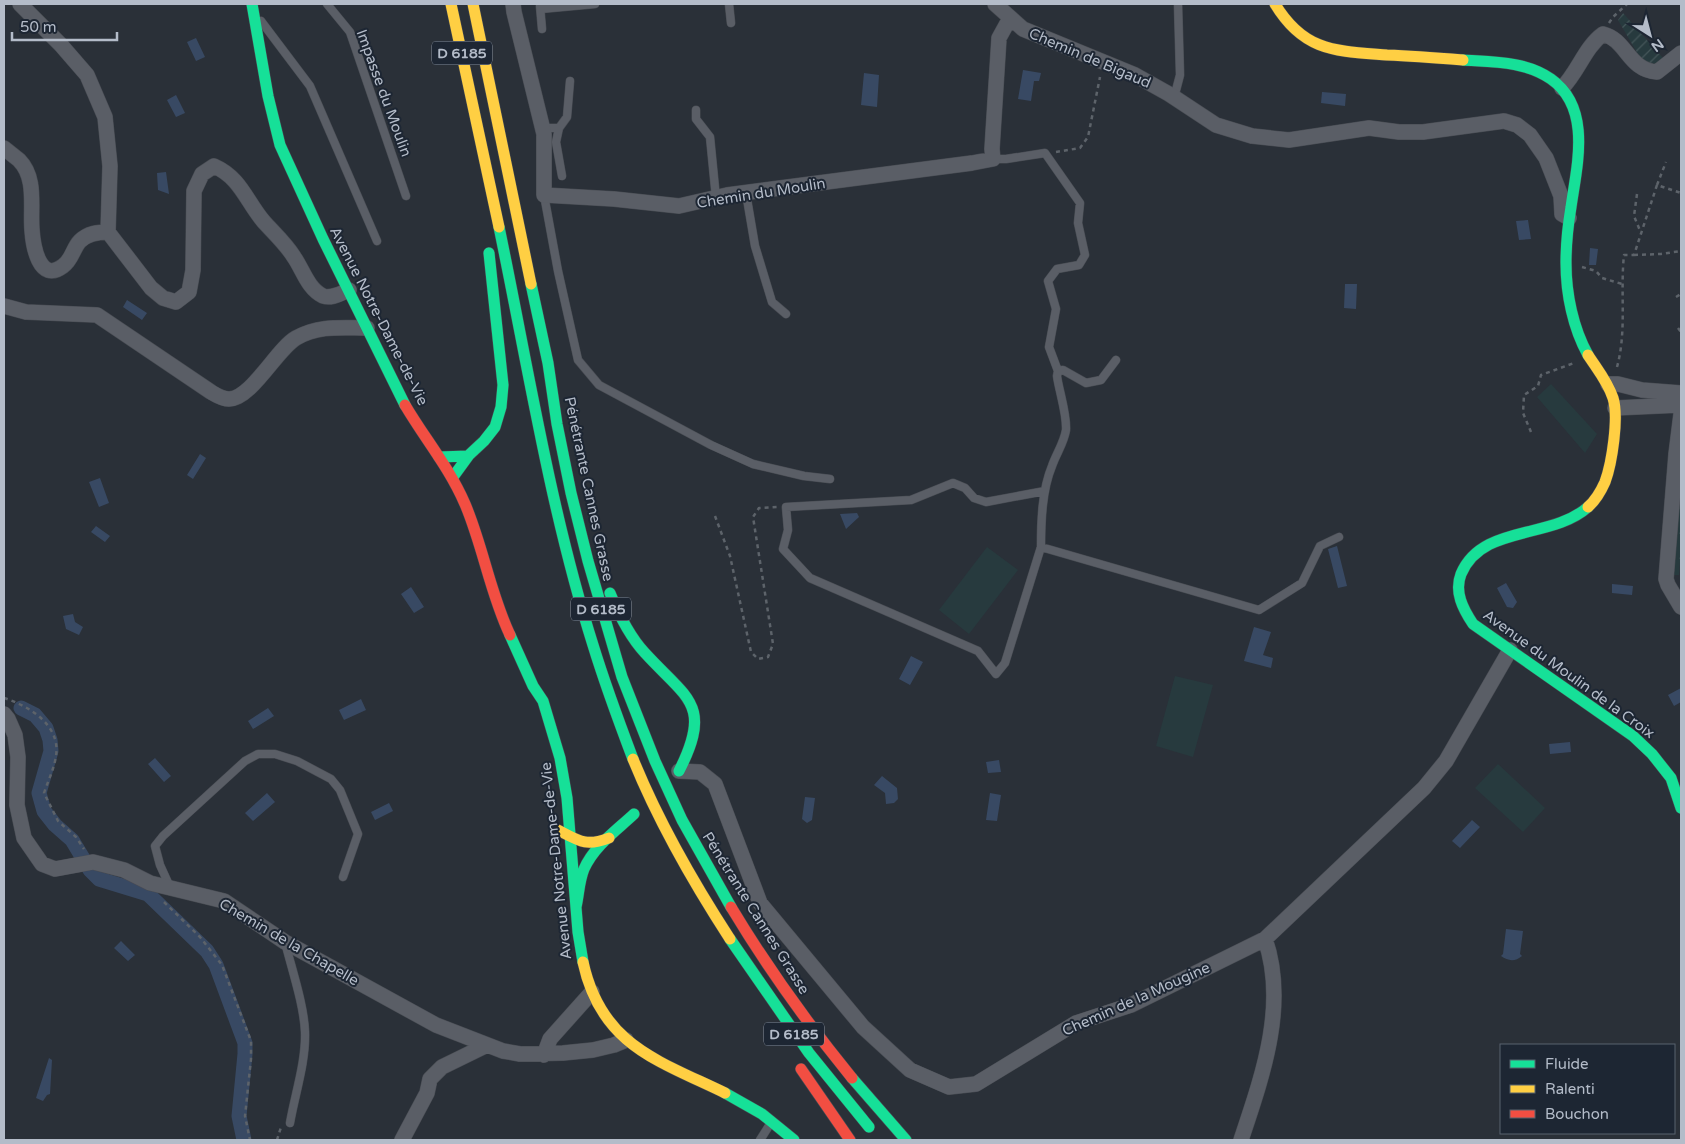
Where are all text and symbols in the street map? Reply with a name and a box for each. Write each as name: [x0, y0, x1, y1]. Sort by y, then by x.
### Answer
scale bar: [12, 10, 118, 42]
north arrow: [1625, 10, 1675, 60]
text: 50 m: [20, 18, 57, 36]
street label: Chemin de Bigaud: [1026, 24, 1154, 92]
street label: Impasse du Moulin: [353, 27, 415, 159]
text: N: [1648, 35, 1667, 55]
road number: D 6185: [432, 42, 492, 64]
street label: Chemin du Moulin: [695, 174, 827, 212]
street label: Avenue Notre-Dame-de-Vie: [326, 224, 432, 408]
street label: Pénétrante Cannes Grasse: [561, 395, 617, 583]
road number: D 6185: [571, 598, 631, 620]
street label: Avenue du Moulin de la Croix: [1480, 606, 1658, 742]
street label: Avenue Notre-Dame-de-Vie: [537, 761, 575, 961]
street label: Pénétrante Cannes Grasse: [699, 829, 813, 997]
street label: Chemin de la Chapelle: [216, 895, 362, 989]
street label: Chemin de la Mougine: [1059, 958, 1213, 1040]
road number: D 6185: [764, 1022, 824, 1046]
legend: [1500, 1044, 1675, 1134]
text: Fluide: [1545, 1055, 1589, 1073]
text: Ralenti: [1545, 1080, 1595, 1098]
text: Bouchon: [1545, 1105, 1609, 1123]

